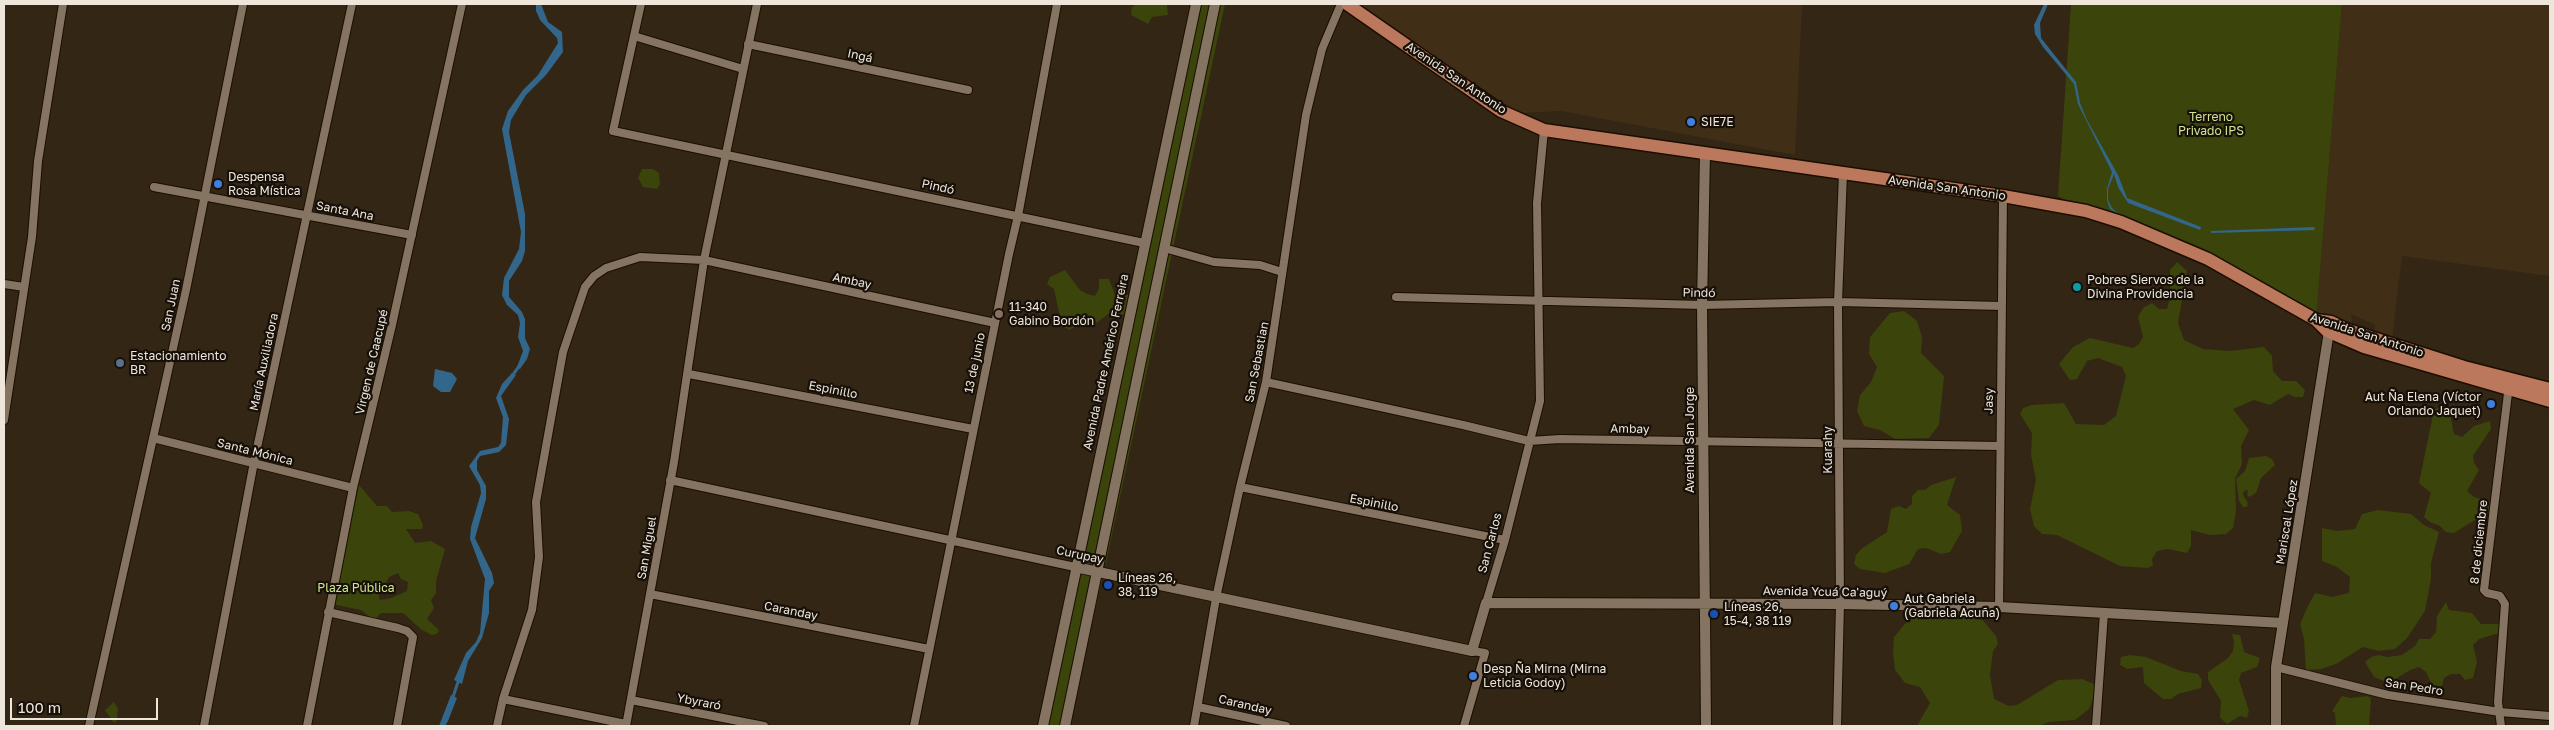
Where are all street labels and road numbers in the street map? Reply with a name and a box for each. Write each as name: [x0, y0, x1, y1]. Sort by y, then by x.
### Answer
street label: Avenida San Antonio: [1403, 39, 1509, 117]
street label: Ingá: [846, 46, 874, 66]
street label: Avenida San Antonio: [1887, 173, 2007, 203]
street label: Pindó: [920, 177, 956, 197]
street label: Santa Ana: [315, 198, 375, 224]
street label: Ambay: [831, 270, 873, 292]
street label: Avenida Padre Américo Ferreira: [1080, 273, 1132, 451]
street label: San Juan: [158, 278, 184, 332]
street label: Pindó: [1682, 286, 1716, 300]
street label: Virgen de Caacupé: [353, 308, 391, 416]
street label: Avenida San Antonio: [2308, 310, 2426, 360]
street label: María Auxiliadora: [247, 312, 281, 412]
street label: San Sebastian: [1242, 320, 1272, 404]
street label: 13 de junio: [962, 331, 988, 395]
street label: Espinillo: [807, 378, 859, 402]
street label: Avenida San Jorge: [1683, 387, 1697, 493]
street label: Jasy: [1982, 388, 1996, 414]
street label: Ambay: [1610, 421, 1650, 437]
street label: Kuarahy: [1821, 426, 1835, 474]
street label: Santa Mónica: [216, 436, 294, 468]
street label: Mariscal López: [2273, 478, 2301, 566]
street label: Espinillo: [1348, 491, 1400, 515]
street label: 8 de diciembre: [2467, 499, 2491, 585]
street label: San Carlos: [1475, 511, 1505, 575]
street label: San Miguel: [634, 515, 660, 581]
street label: Curupay: [1055, 543, 1105, 567]
street label: Avenida Ycuá Ca'aguý: [1763, 584, 1887, 600]
street label: Caranday: [763, 599, 819, 623]
street label: San Pedro: [2384, 675, 2444, 699]
street label: Ybyraró: [676, 691, 722, 713]
street label: Caranday: [1217, 692, 1273, 718]

